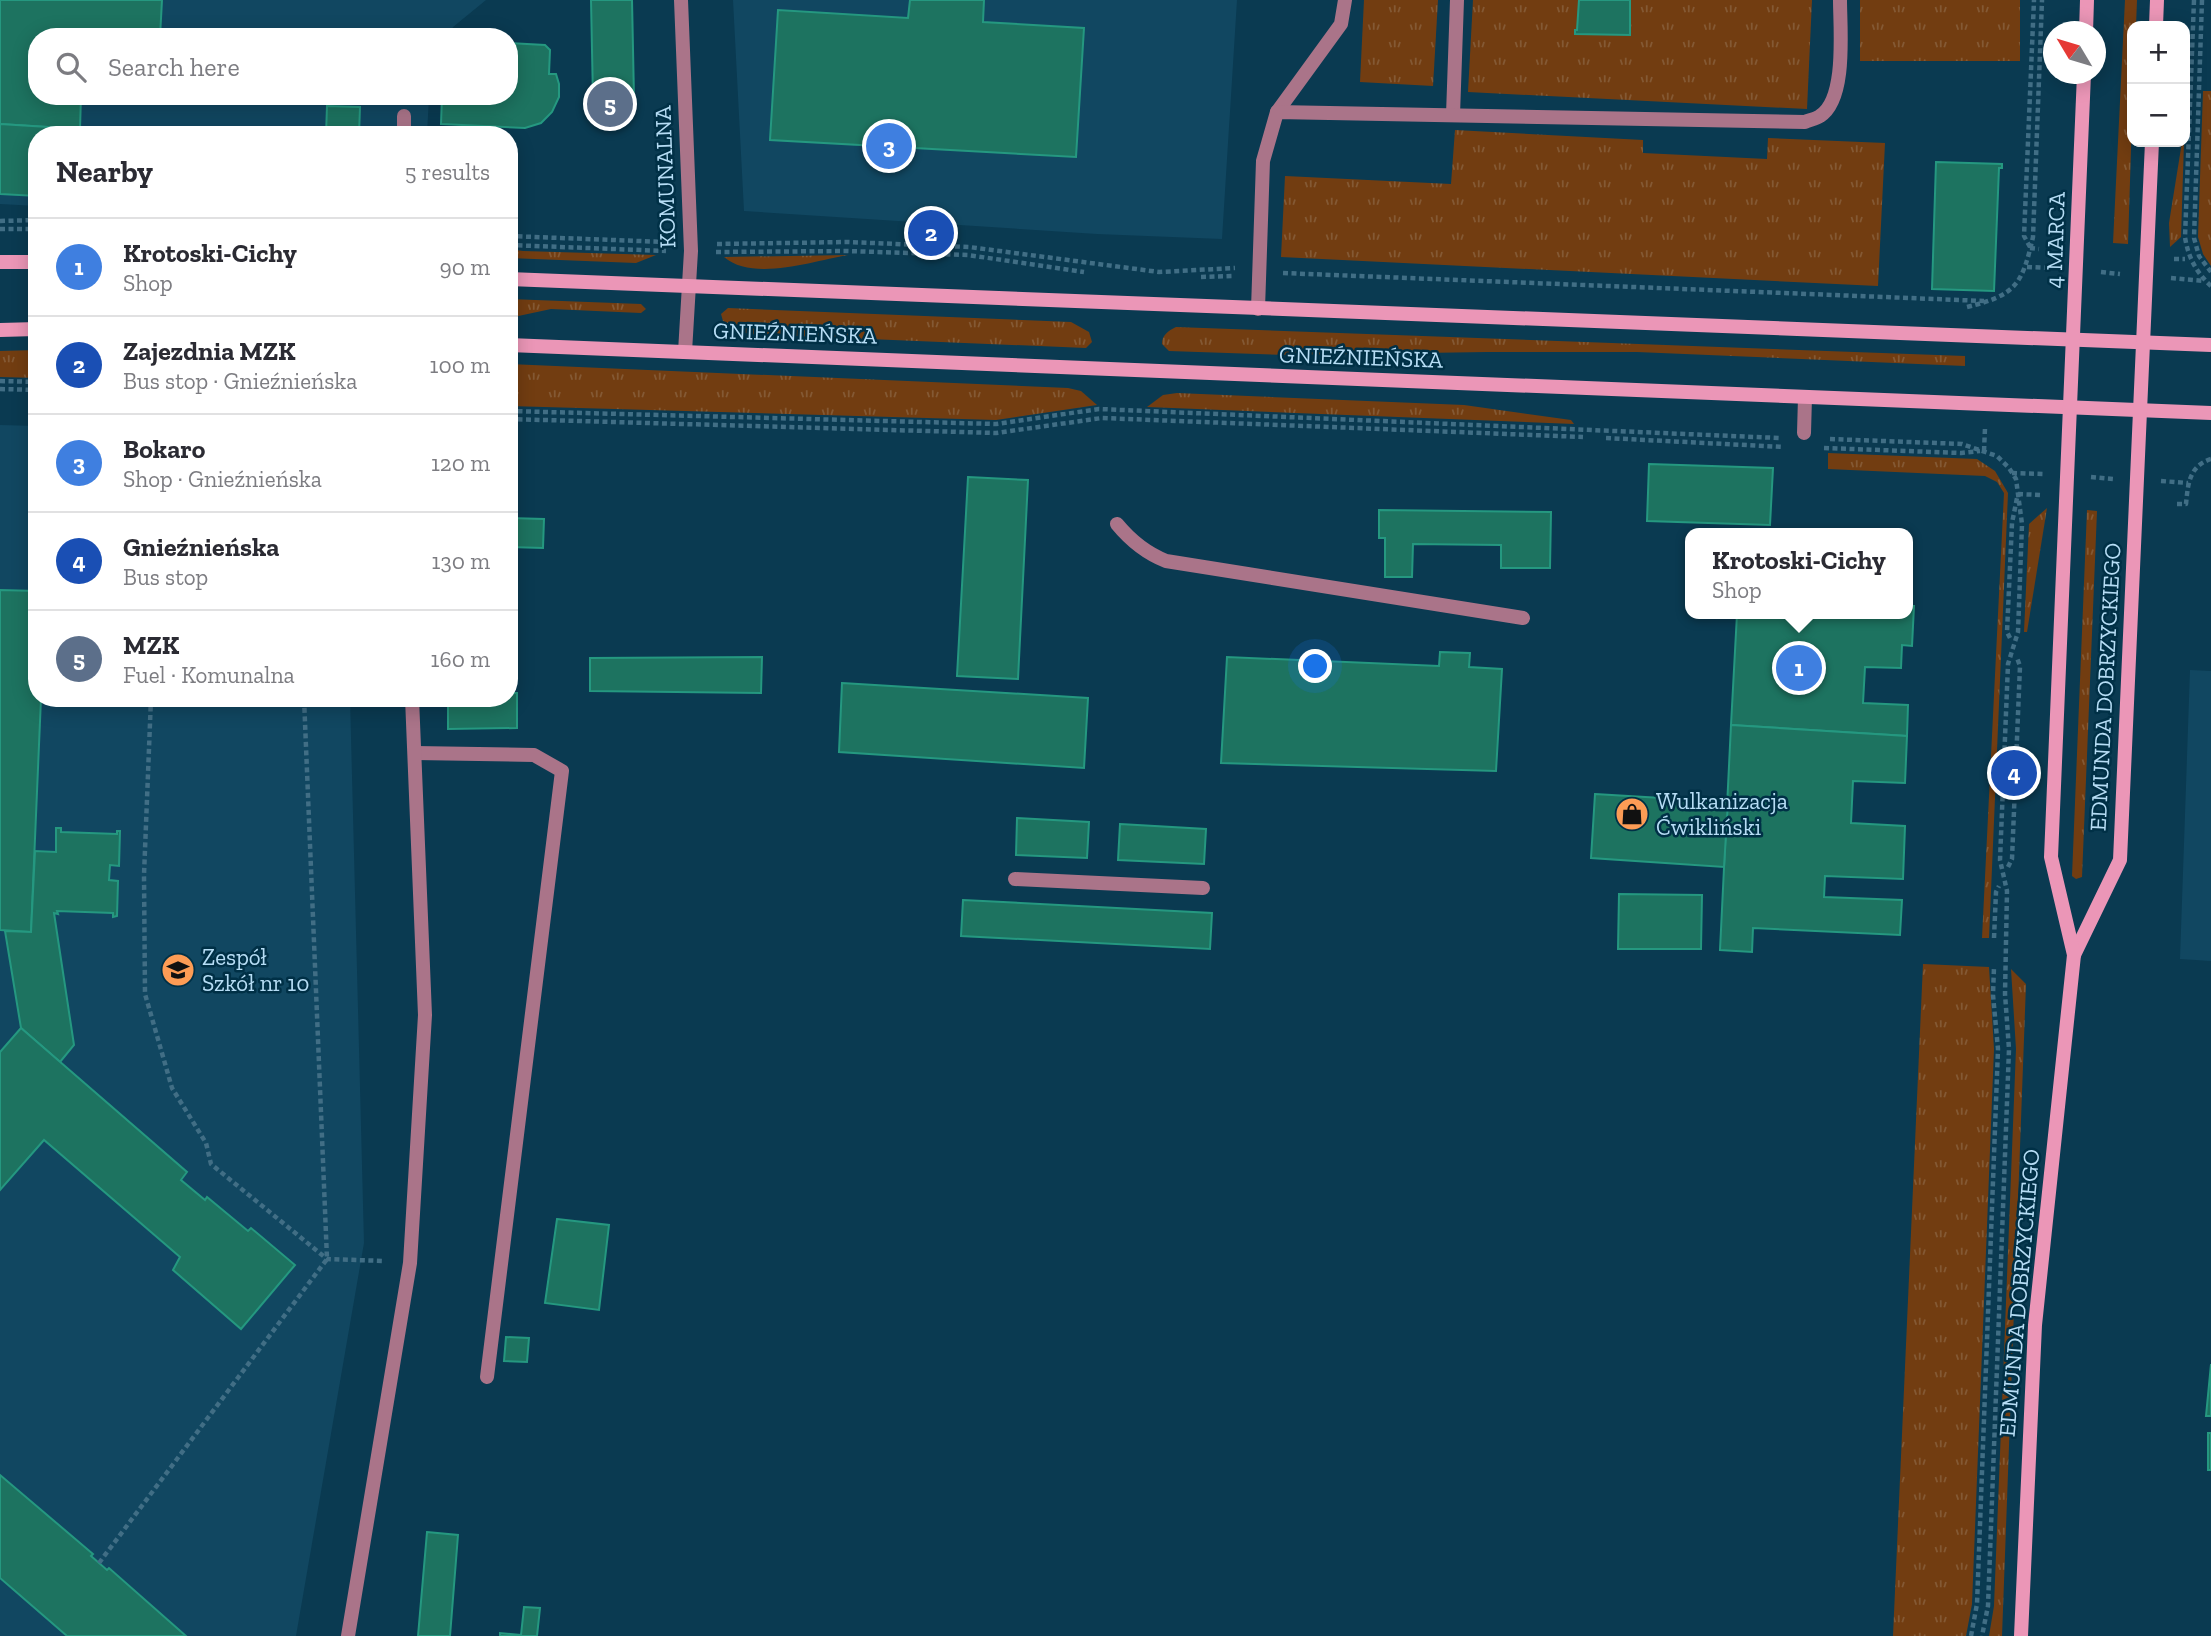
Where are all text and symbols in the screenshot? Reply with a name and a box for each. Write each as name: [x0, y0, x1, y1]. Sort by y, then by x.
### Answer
north arrow: [2043, 21, 2106, 84]
map controls: [2127, 21, 2190, 147]
button: +: [2127, 21, 2190, 84]
search box: [28, 28, 518, 105]
icon: search: [52, 48, 90, 86]
text: Search here: [108, 51, 240, 83]
pin: 5: [587, 78, 633, 130]
button: −: [2127, 84, 2190, 147]
street label: KOMUNALNA: [648, 104, 681, 249]
pin: 3: [866, 120, 912, 172]
text: Nearby: [56, 154, 153, 190]
text: 5 results: [405, 158, 490, 186]
street label: 4 MARCA: [2039, 190, 2071, 289]
pin: 2: [908, 207, 954, 259]
text: Krotoski-Cichy: [123, 237, 297, 269]
text: 1: [74, 253, 84, 281]
text: 90 m: [439, 253, 490, 281]
text: Shop: [123, 269, 173, 297]
street label: GNIEŹNIEŃSKA: [713, 316, 878, 350]
text: Zajezdnia MZK: [123, 335, 295, 367]
street label: GNIEŹNIEŃSKA: [1279, 340, 1444, 374]
text: 2: [73, 351, 85, 379]
text: 100 m: [430, 351, 490, 379]
text: Bus stop · Gnieźnieńska: [123, 367, 357, 395]
text: Bokaro: [123, 433, 205, 465]
text: 3: [73, 449, 85, 477]
text: 120 m: [431, 449, 490, 477]
text: Shop · Gnieźnieńska: [123, 465, 322, 493]
popup: [1685, 528, 1913, 619]
text: Gnieźnieńska: [123, 531, 280, 563]
street label: EDMUNDA DOBRZYCKIEGO: [2083, 542, 2127, 832]
text: Krotoski-Cichy: [1712, 544, 1886, 576]
text: 4: [72, 547, 86, 575]
text: 130 m: [432, 547, 490, 575]
text: Bus stop: [123, 563, 208, 591]
text: Shop: [1712, 576, 1762, 604]
text: MZK: [123, 629, 179, 661]
pin: 1: [1776, 642, 1822, 694]
text: 5: [73, 645, 85, 673]
text: 160 m: [431, 645, 490, 673]
your location: [1298, 649, 1332, 683]
text: Fuel · Komunalna: [123, 661, 295, 689]
pin: 4: [1991, 747, 2037, 799]
place label: Wulkanizacja Ćwikliński: [1656, 787, 1788, 841]
shop icon: Wulkanizacja Ćwikliński: [1613, 795, 1651, 833]
place label: Zespół Szkół nr 10: [202, 943, 309, 997]
school or university icon: Zespół Szkół nr 10: [159, 951, 197, 989]
street label: EDMUNDA DOBRZYCKIEGO: [1992, 1148, 2046, 1438]

